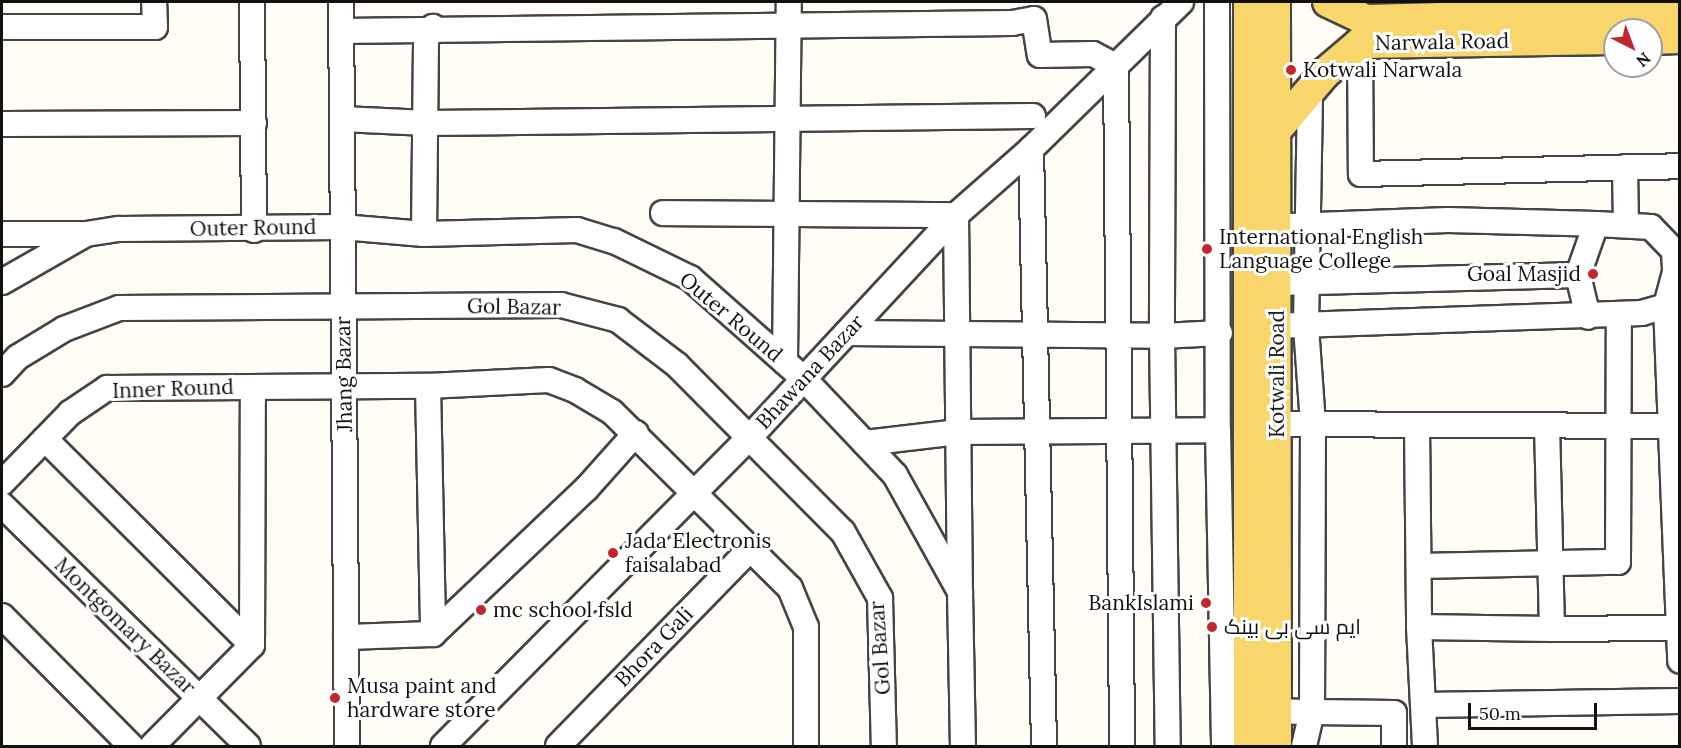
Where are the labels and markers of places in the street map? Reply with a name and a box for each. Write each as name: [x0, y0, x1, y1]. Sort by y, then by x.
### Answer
place label: Kotwali Narwala: [1303, 57, 1462, 83]
marker: Kotwali Narwala: [1284, 63, 1298, 77]
place label: International English Language College: [1219, 224, 1423, 274]
marker: International English Language College: [1200, 242, 1214, 256]
place label: Goal Masjid: [1467, 261, 1581, 287]
marker: Goal Masjid: [1586, 267, 1600, 281]
place label: Jada Electronis faisalabad: [625, 528, 771, 578]
marker: Jada Electronis faisalabad: [606, 546, 620, 560]
place label: BankIslami: [1088, 590, 1194, 616]
marker: BankIslami: [1199, 596, 1213, 610]
place label: mc school fsld: [493, 597, 633, 623]
marker: mc school fsld: [474, 603, 488, 617]
place label: ایم سی بی بینک: [1224, 614, 1361, 640]
marker: ایم سی بی بینک: [1205, 620, 1219, 634]
place label: Musa paint and hardware store: [347, 673, 497, 723]
marker: Musa paint and hardware store: [328, 691, 342, 705]

